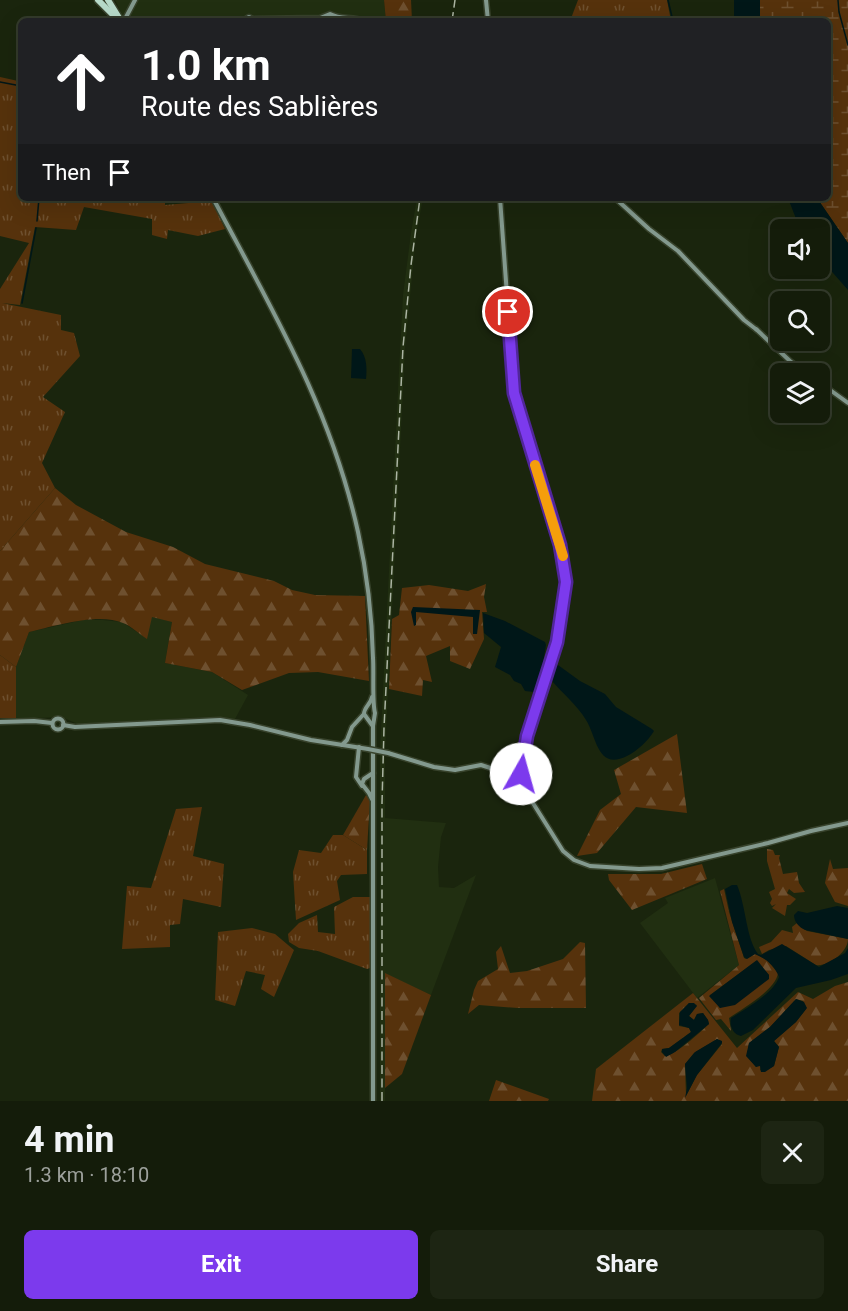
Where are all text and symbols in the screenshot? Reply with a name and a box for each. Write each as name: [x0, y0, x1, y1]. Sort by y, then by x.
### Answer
text: 1.0 km: [141, 41, 271, 90]
icon: ahead: [42, 42, 120, 120]
text: Route des Sablières: [141, 91, 378, 123]
icon: arrive: [103, 156, 136, 189]
text: Then: [42, 160, 91, 185]
map controls: [770, 219, 830, 423]
button: sound: [770, 219, 830, 279]
pin: [482, 286, 533, 337]
button: search: [770, 291, 830, 351]
icon: arrive: [491, 295, 524, 328]
button: layers: [770, 363, 830, 423]
position arrow: [489, 742, 553, 806]
text: 4 min: [24, 1119, 115, 1161]
button: close: [761, 1121, 824, 1184]
text: 1.3 km · 18:10: [24, 1163, 149, 1187]
button: Exit: [24, 1230, 418, 1299]
button: Share: [430, 1230, 824, 1299]

